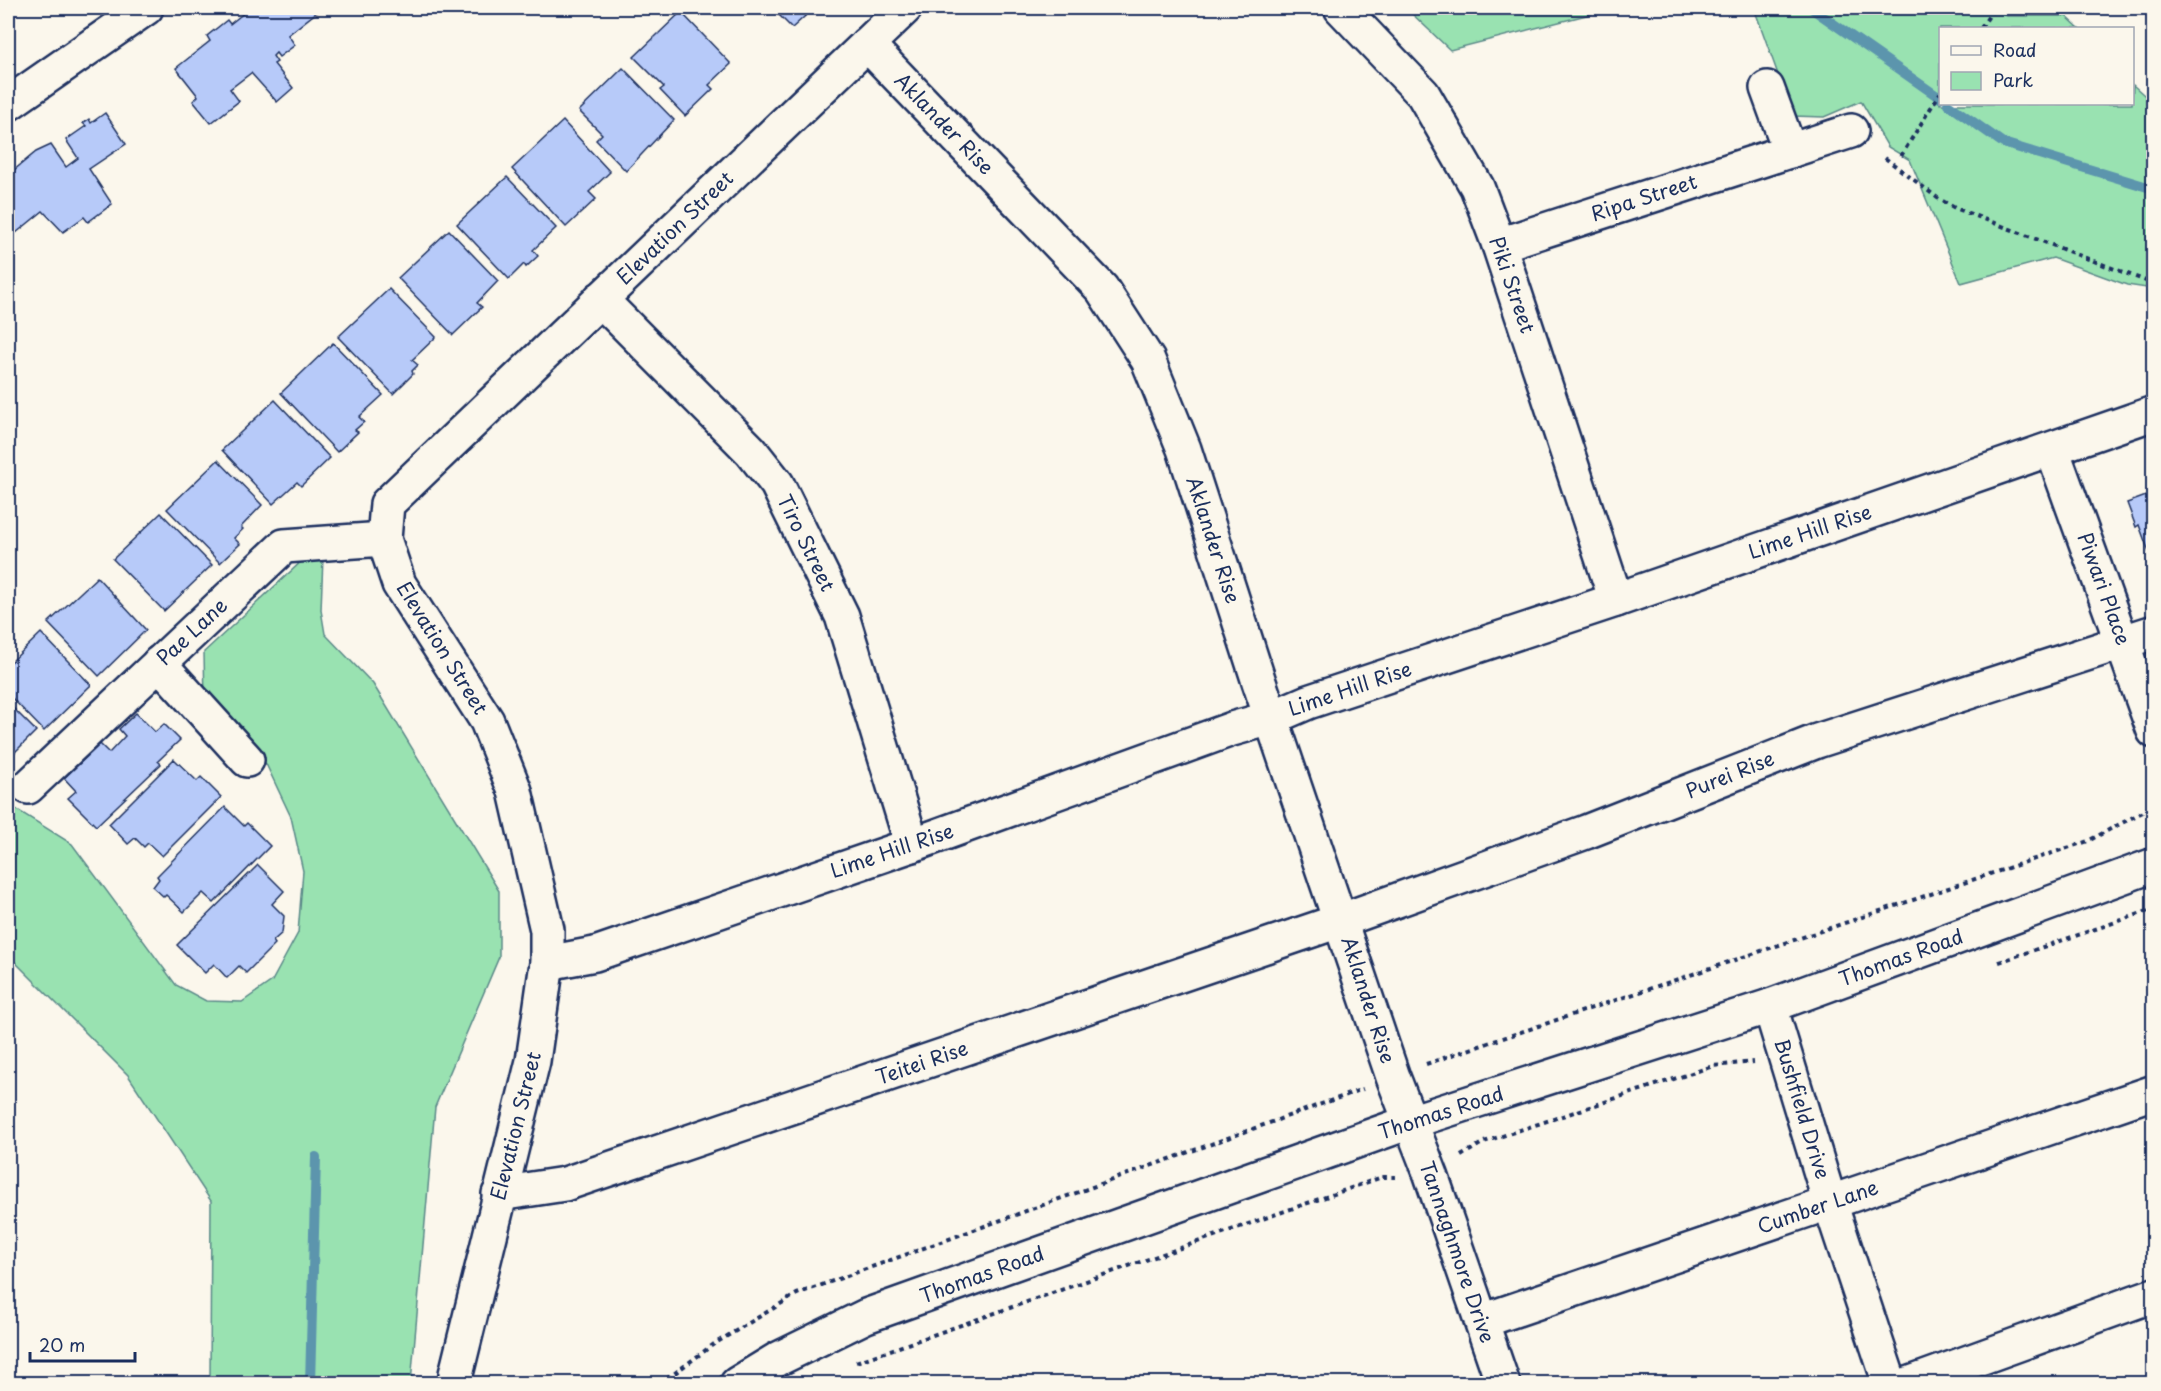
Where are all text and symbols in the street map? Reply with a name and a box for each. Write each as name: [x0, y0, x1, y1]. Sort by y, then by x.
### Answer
legend: [1939, 27, 2134, 105]
text: Road: [1993, 36, 2037, 63]
street label: Aklander Rise: [888, 66, 1001, 181]
text: Park: [1993, 66, 2033, 93]
street label: Elevation Street: [609, 164, 740, 291]
street label: Ripa Street: [1587, 166, 1701, 228]
street label: Piki Street: [1482, 232, 1544, 337]
street label: Aklander Rise: [1179, 472, 1249, 607]
street label: Tiro Street: [770, 489, 843, 596]
street label: Lime Hill Rise: [1744, 496, 1875, 566]
street label: Piwari Place: [2071, 528, 2139, 649]
street label: Elevation Street: [390, 575, 496, 720]
street label: Pae Lane: [149, 590, 234, 672]
street label: Lime Hill Rise: [1284, 653, 1415, 723]
street label: Purei Rise: [1681, 743, 1778, 805]
street label: Lime Hill Rise: [826, 815, 957, 885]
street label: Thomas Road: [1834, 921, 1967, 993]
street label: Aklander Rise: [1334, 932, 1404, 1067]
street label: Teitei Rise: [872, 1032, 972, 1092]
street label: Bushfield Drive: [1767, 1035, 1839, 1183]
street label: Elevation Street: [482, 1048, 548, 1203]
street label: Thomas Road: [1374, 1078, 1507, 1146]
street label: Tannaghmore Drive: [1413, 1157, 1503, 1347]
street label: Cumber Lane: [1753, 1171, 1882, 1241]
street label: Thomas Road: [915, 1238, 1048, 1310]
scale bar: [30, 1325, 135, 1363]
text: 20 m: [39, 1331, 85, 1358]

